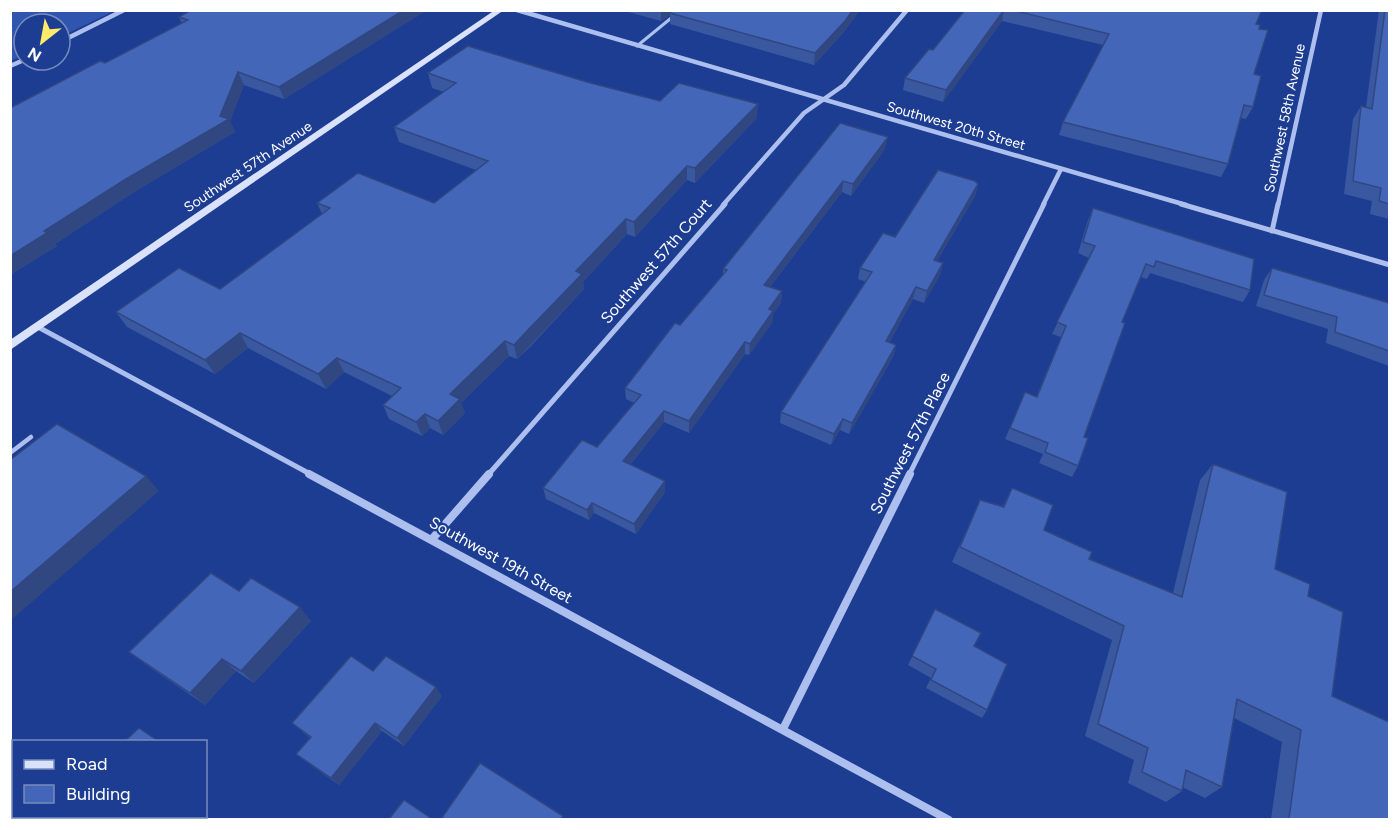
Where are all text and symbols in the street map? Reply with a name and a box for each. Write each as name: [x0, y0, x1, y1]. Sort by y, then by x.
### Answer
north arrow: [12, 12, 72, 72]
street label: Southwest 58th Avenue: [1261, 42, 1309, 194]
text: N: [24, 43, 45, 66]
street label: Southwest 20th Street: [885, 98, 1027, 154]
street label: Southwest 57th Avenue: [181, 118, 316, 216]
street label: Southwest 57th Court: [597, 195, 715, 327]
street label: Southwest 57th Place: [866, 369, 954, 517]
street label: Southwest 19th Street: [426, 513, 576, 607]
legend: [12, 740, 207, 818]
text: Road: [66, 753, 107, 775]
text: Building: [66, 783, 131, 805]

